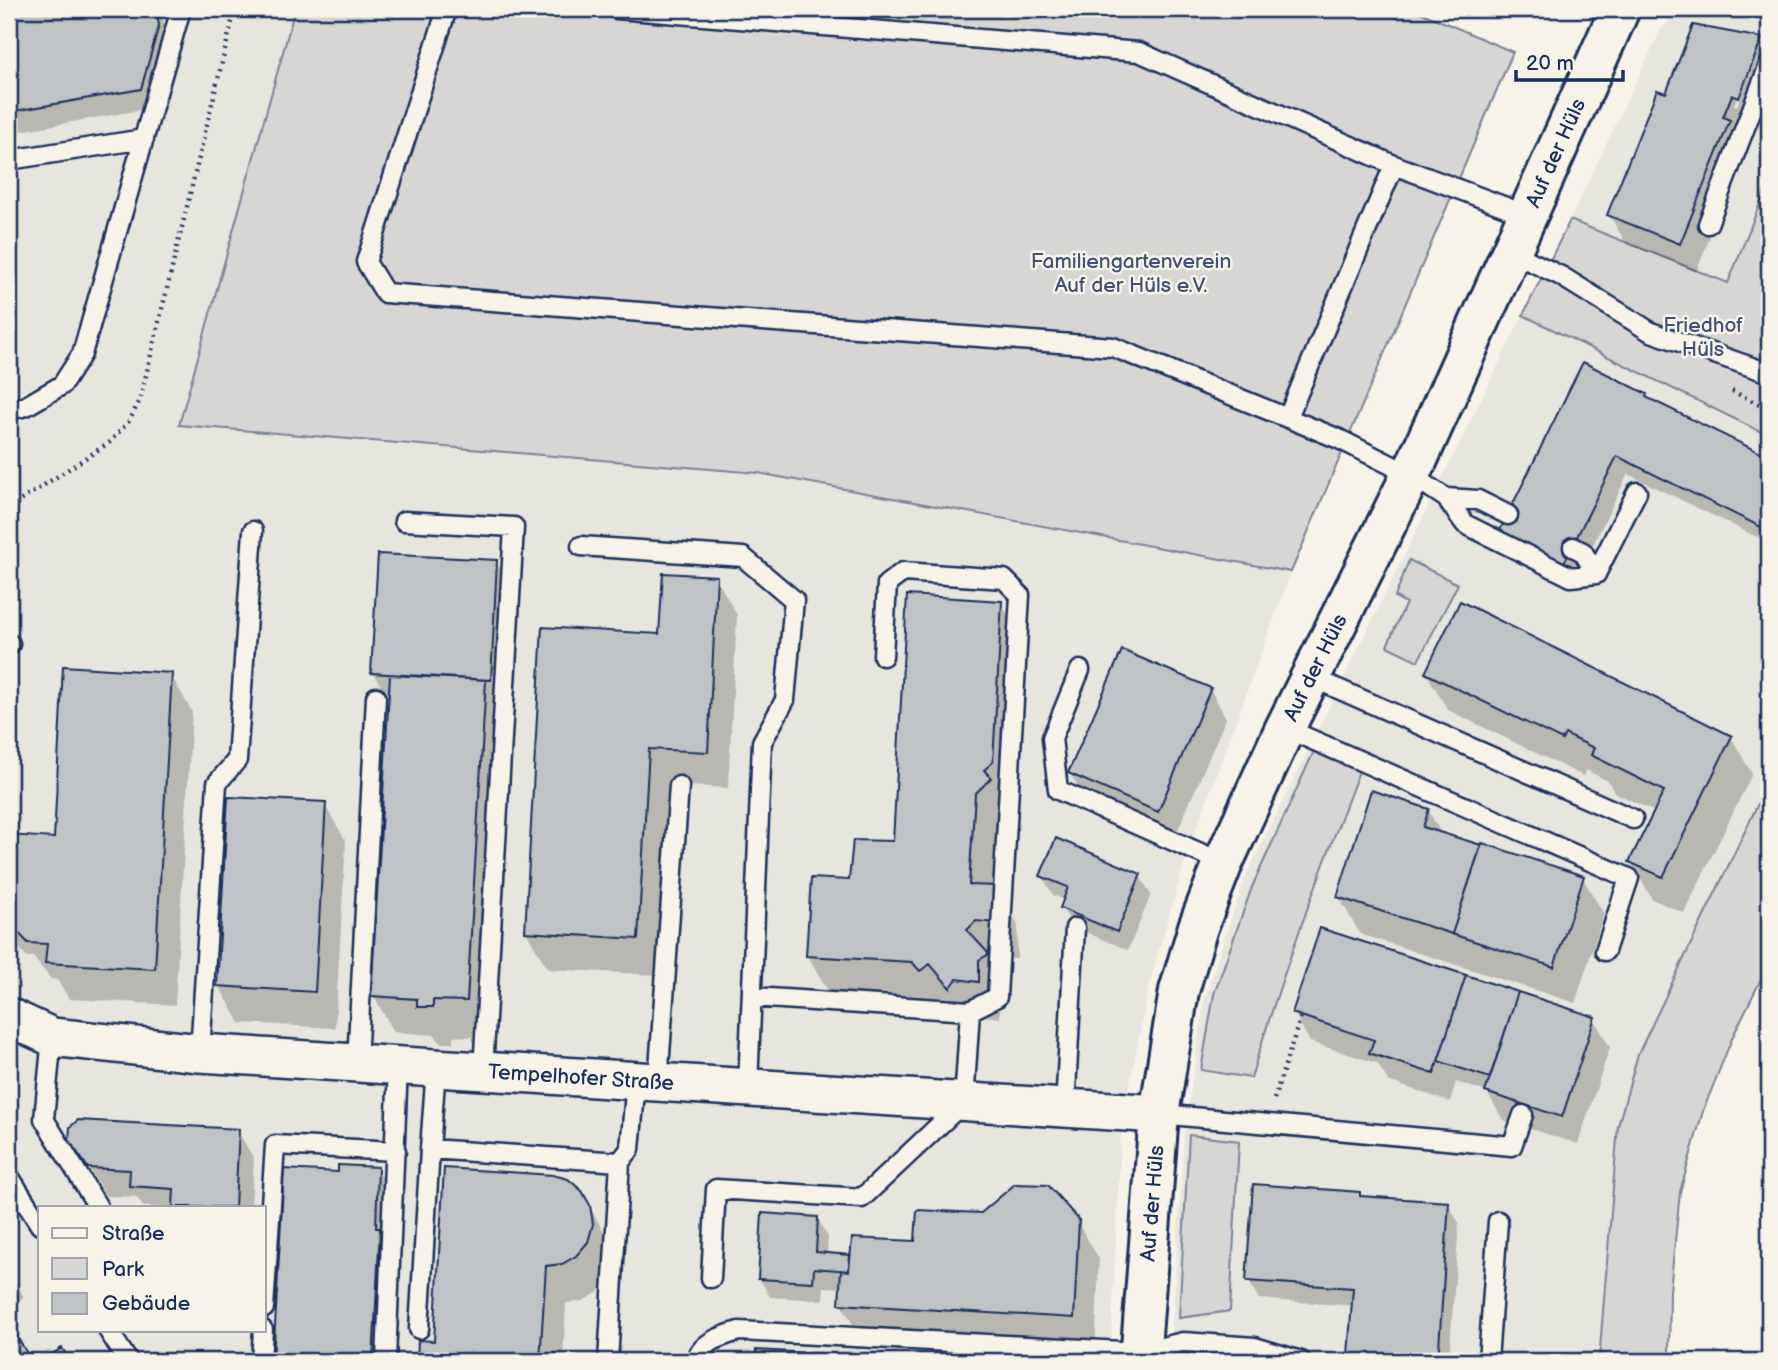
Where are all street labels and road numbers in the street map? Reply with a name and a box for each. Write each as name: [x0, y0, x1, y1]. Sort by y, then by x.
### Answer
street label: Auf der Hüls: [1520, 95, 1591, 211]
street label: Auf der Hüls: [1278, 610, 1352, 725]
street label: Tempelhofer Straße: [487, 1059, 675, 1096]
street label: Auf der Hüls: [1135, 1144, 1169, 1263]

